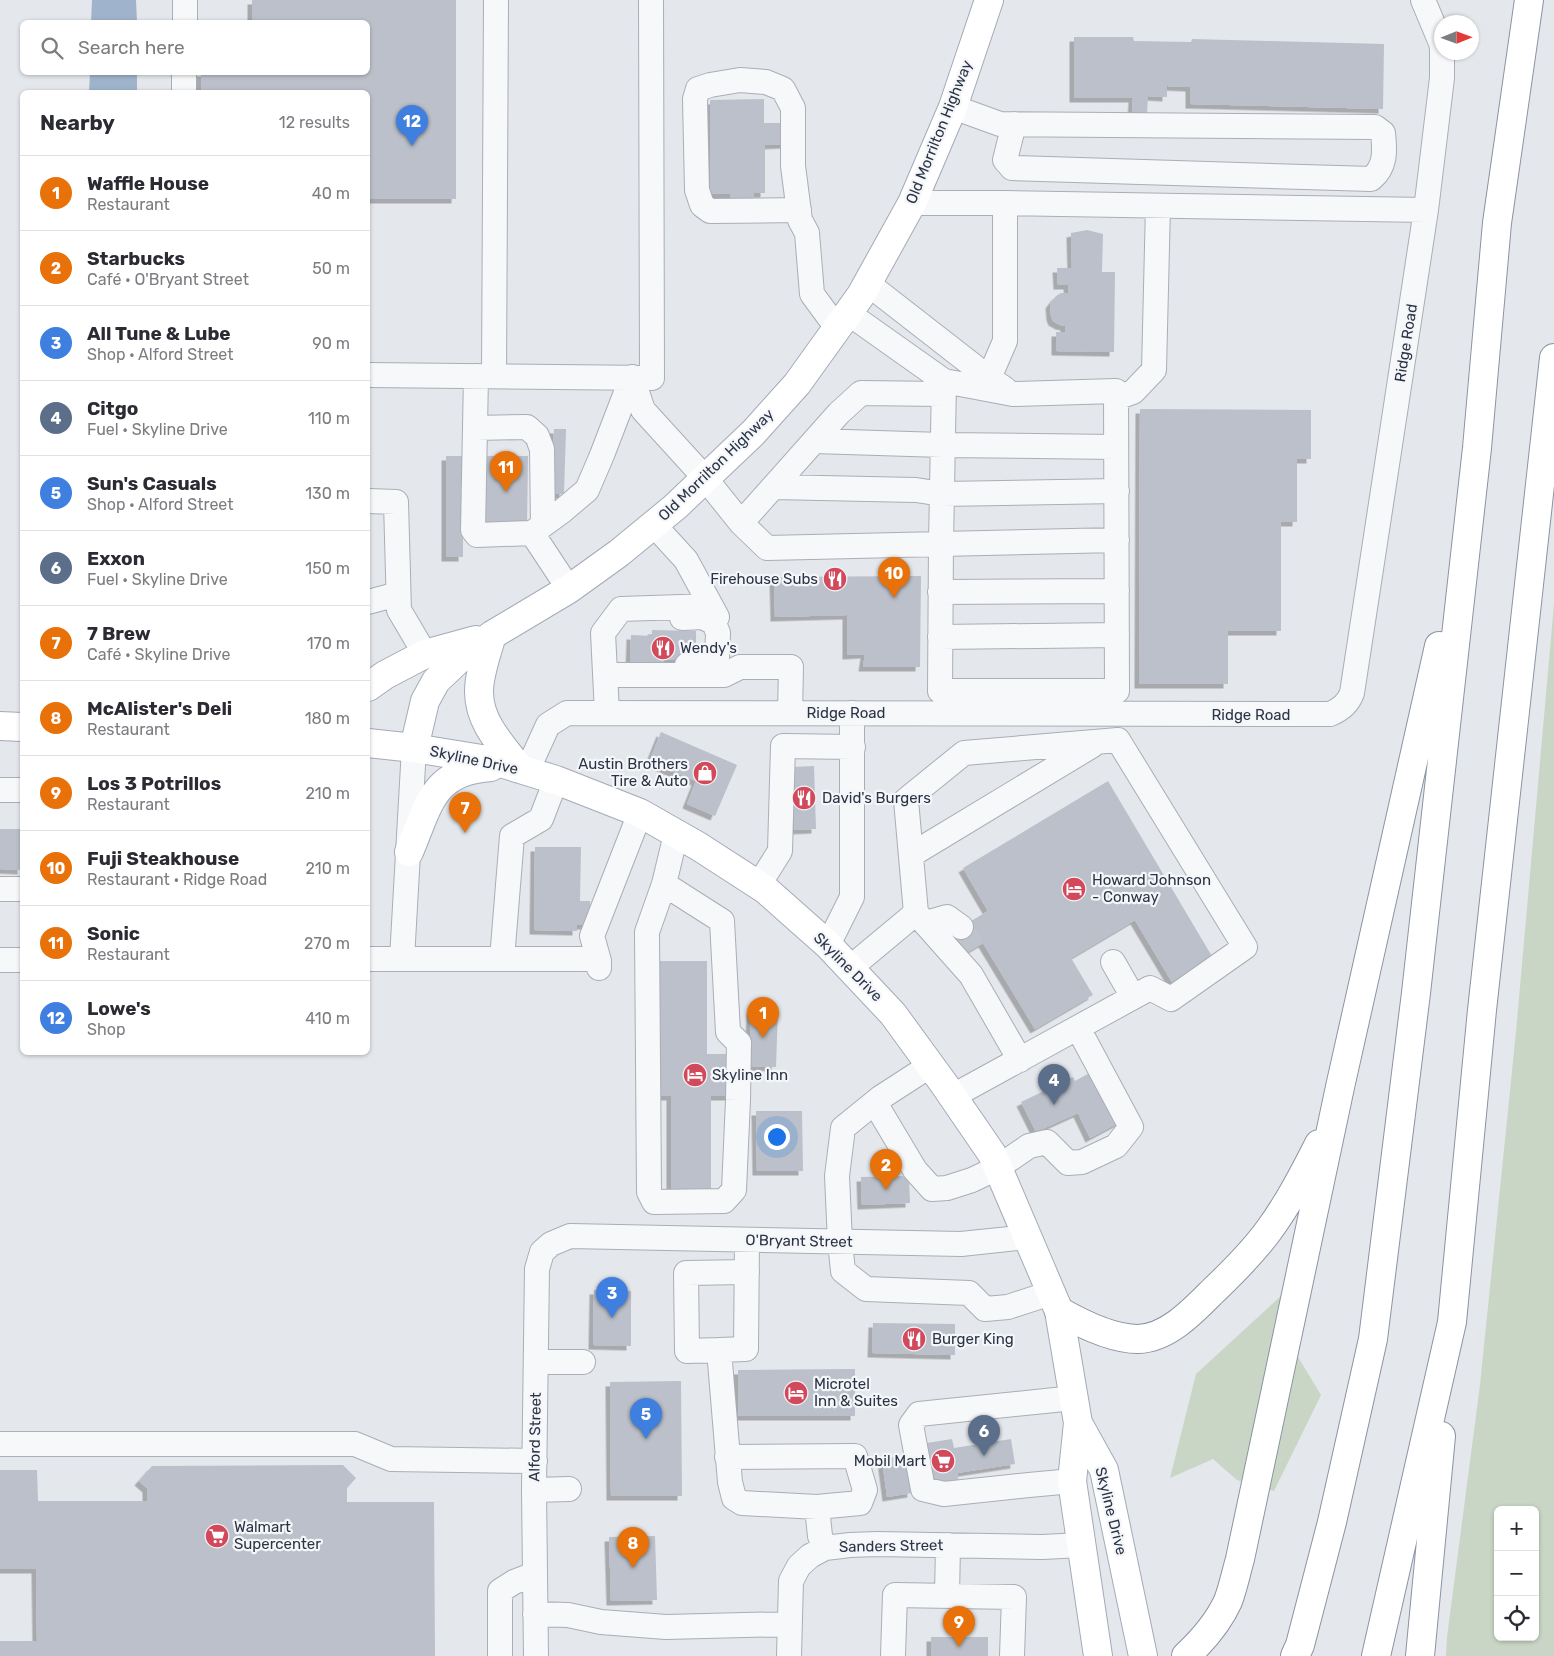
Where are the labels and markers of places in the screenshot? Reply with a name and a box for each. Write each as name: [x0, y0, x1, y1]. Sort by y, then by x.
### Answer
pin: 12: [396, 105, 428, 146]
pin: 11: [490, 451, 522, 492]
pin: 10: [878, 557, 910, 598]
restaurant icon: Firehouse Subs: [822, 566, 848, 592]
place label: Firehouse Subs: [710, 570, 818, 588]
restaurant icon: Wendy's: [650, 635, 676, 661]
place label: Wendy's: [680, 639, 737, 657]
place label: Austin Brothers Tire & Auto: [578, 755, 688, 790]
shop icon: Austin Brothers Tire & Auto: [692, 760, 718, 786]
restaurant icon: David's Burgers: [791, 785, 817, 811]
place label: David's Burgers: [822, 789, 931, 807]
pin: 7: [449, 792, 481, 833]
place label: Howard Johnson - Conway: [1092, 871, 1211, 906]
hotel icon: Howard Johnson - Conway: [1061, 876, 1087, 902]
pin: 1: [747, 997, 779, 1038]
hotel icon: Skyline Inn: [682, 1062, 708, 1088]
pin: 4: [1038, 1064, 1070, 1105]
place label: Skyline Inn: [712, 1066, 788, 1084]
pin: 2: [870, 1149, 902, 1190]
pin: 3: [596, 1277, 628, 1318]
restaurant icon: Burger King: [901, 1326, 927, 1352]
place label: Burger King: [932, 1330, 1014, 1348]
place label: Microtel Inn & Suites: [814, 1375, 898, 1410]
hotel icon: Microtel Inn & Suites: [783, 1380, 809, 1406]
pin: 5: [630, 1398, 662, 1439]
pin: 6: [968, 1415, 1000, 1456]
supermarket icon: Mobil Mart: [930, 1448, 956, 1474]
place label: Mobil Mart: [854, 1452, 926, 1470]
place label: Walmart Supercenter: [234, 1518, 321, 1553]
supermarket icon: Walmart Supercenter: [204, 1523, 230, 1549]
pin: 8: [617, 1527, 649, 1568]
pin: 9: [943, 1606, 975, 1647]

